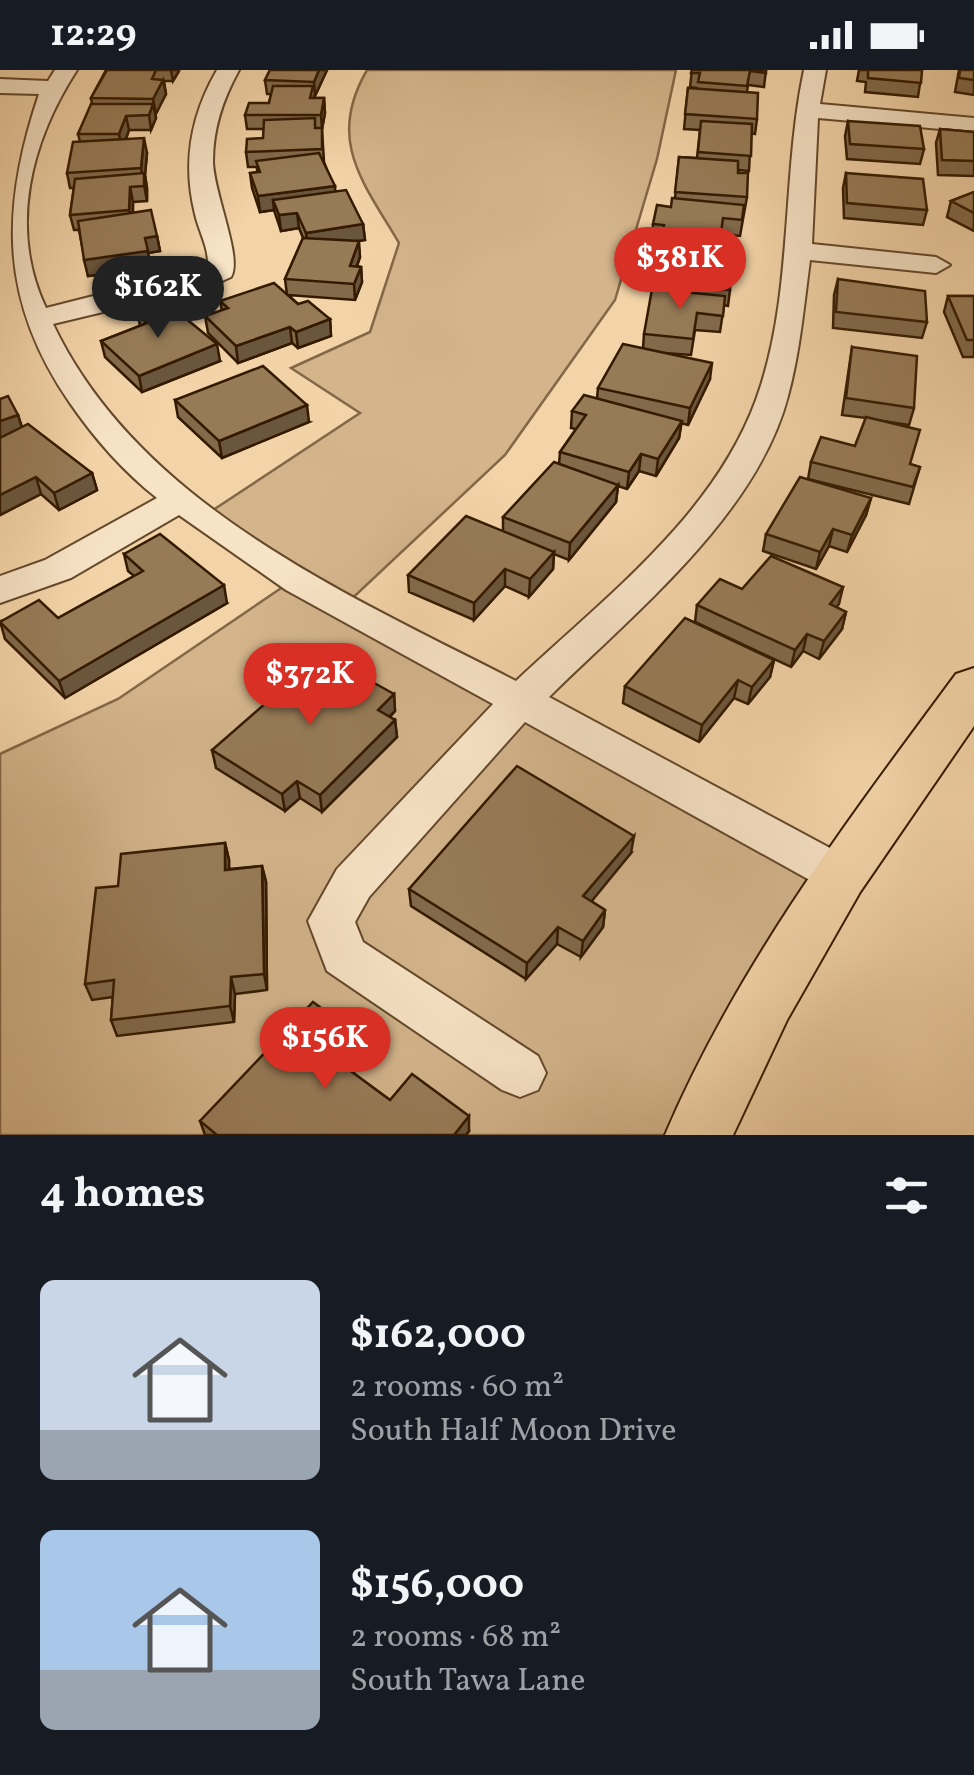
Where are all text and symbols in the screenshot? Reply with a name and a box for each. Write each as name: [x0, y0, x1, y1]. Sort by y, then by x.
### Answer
text: 12:29: [50, 9, 136, 62]
pin: $381K: [610, 227, 750, 312]
text: $381K: [636, 237, 724, 281]
pin: $162K: [88, 256, 228, 341]
text: $162K: [114, 266, 202, 310]
pin: $372K: [240, 643, 380, 728]
text: $372K: [266, 653, 354, 697]
pin: $156K: [255, 1007, 395, 1092]
text: $156K: [282, 1017, 368, 1061]
text: 4 homes: [40, 1166, 205, 1225]
icon: filters: [879, 1168, 934, 1223]
text: $162,000: [350, 1307, 526, 1366]
icon: home: [120, 1320, 240, 1440]
text: 2 rooms · 60 m²: [350, 1366, 564, 1410]
text: South Half Moon Drive: [350, 1410, 676, 1454]
text: $156,000: [350, 1557, 524, 1616]
icon: home: [120, 1570, 240, 1690]
text: 2 rooms · 68 m²: [350, 1616, 561, 1660]
text: South Tawa Lane: [350, 1660, 586, 1704]

